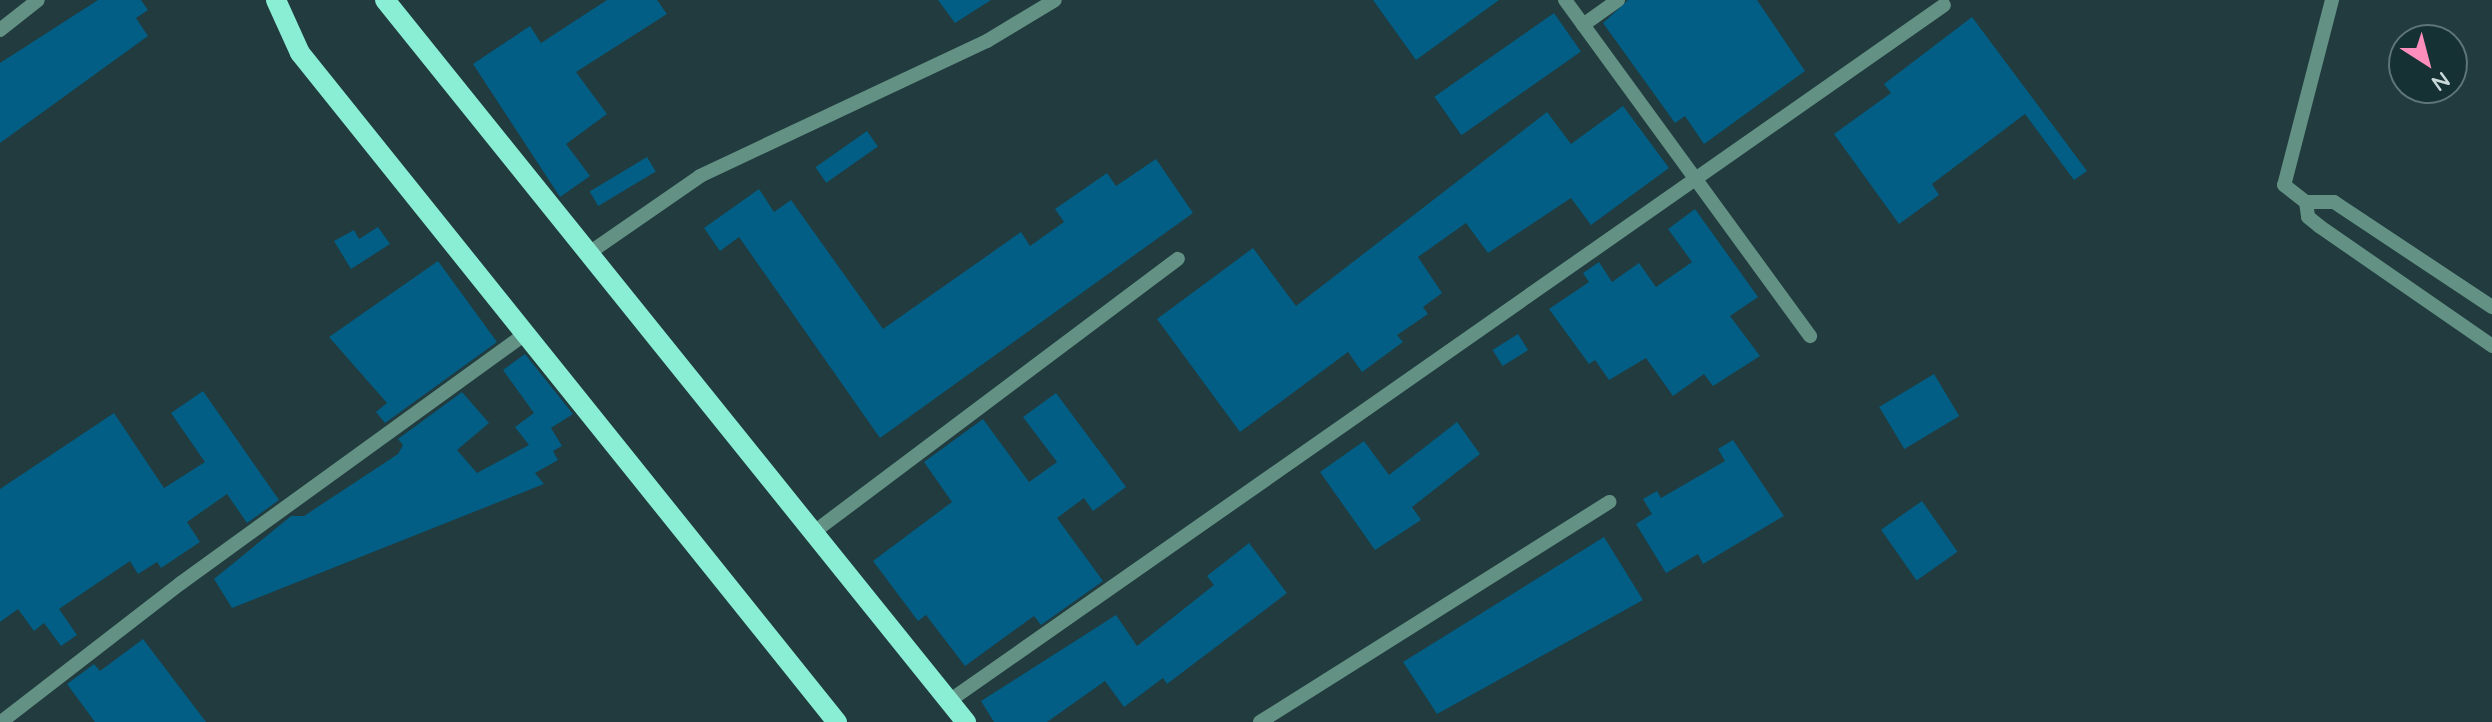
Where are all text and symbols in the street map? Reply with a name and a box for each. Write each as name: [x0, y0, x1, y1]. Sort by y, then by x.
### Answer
north arrow: [2388, 24, 2468, 104]
text: N: [2426, 66, 2456, 98]

